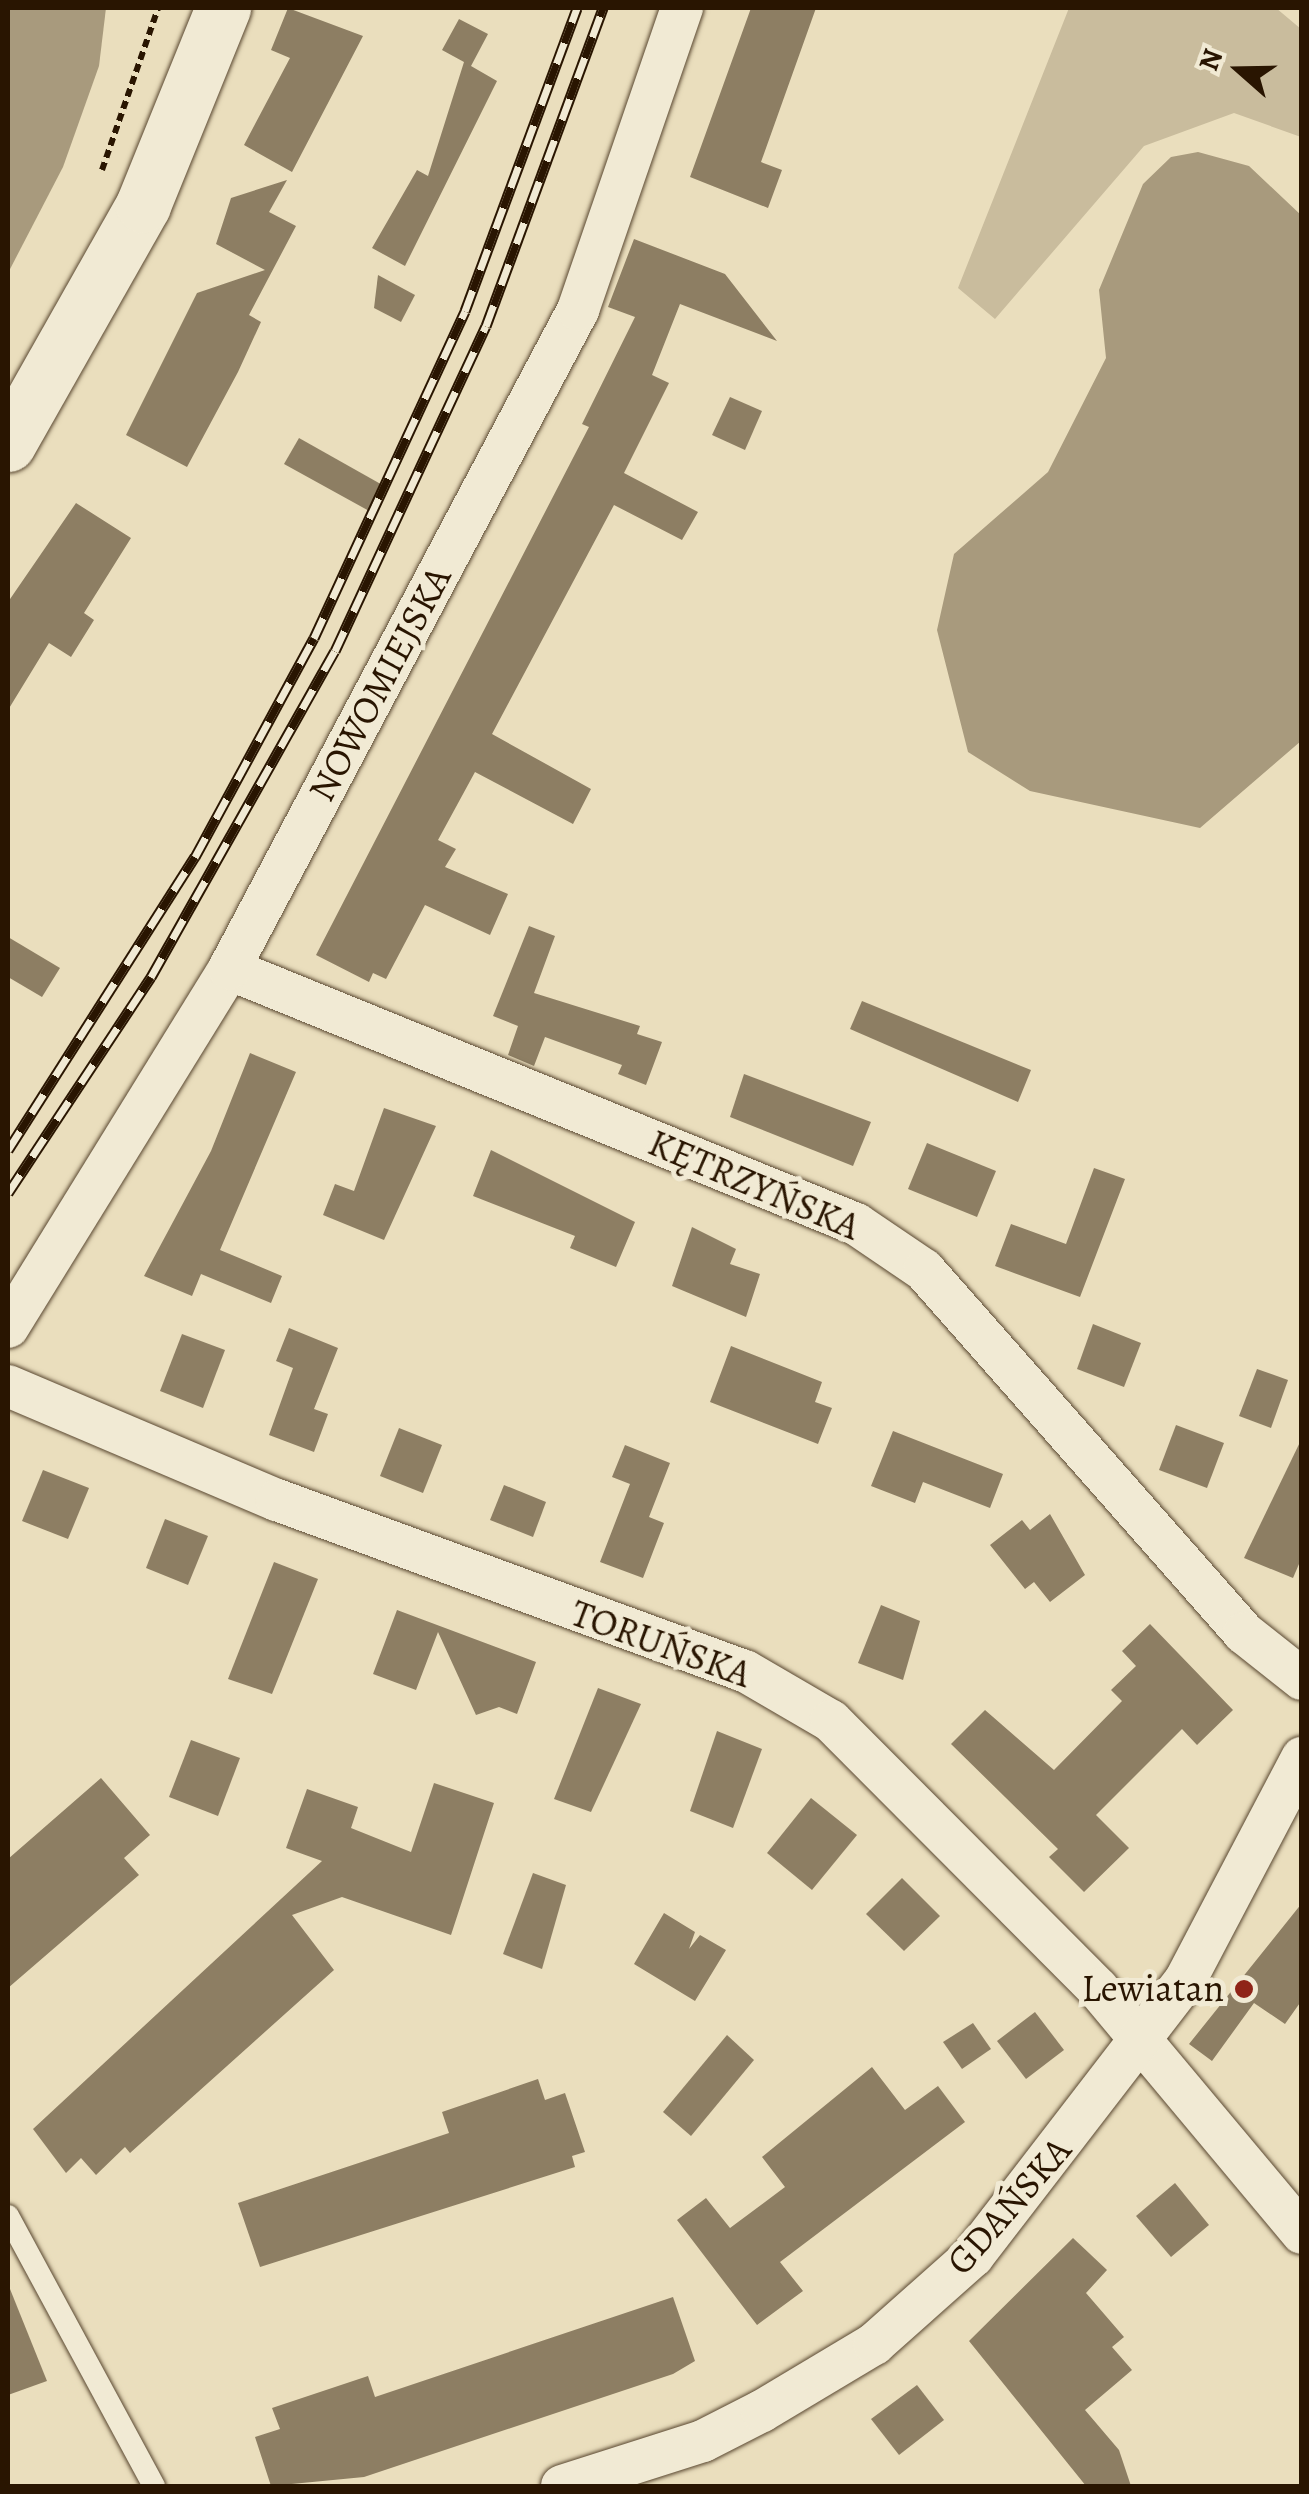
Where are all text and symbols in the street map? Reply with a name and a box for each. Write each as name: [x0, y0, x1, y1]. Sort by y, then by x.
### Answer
north arrow: [1189, 20, 1289, 120]
text: N: [1189, 44, 1232, 76]
street label: NOWOMIEJSKA: [299, 559, 461, 809]
street label: KĘTRZYŃSKA: [641, 1120, 867, 1250]
street label: TORUŃSKA: [565, 1590, 757, 1698]
place label: Lewiatan: [1081, 1966, 1224, 2012]
marker: Lewiatan: [1233, 1978, 1255, 2000]
street label: GDAŃSKA: [937, 2128, 1081, 2284]

